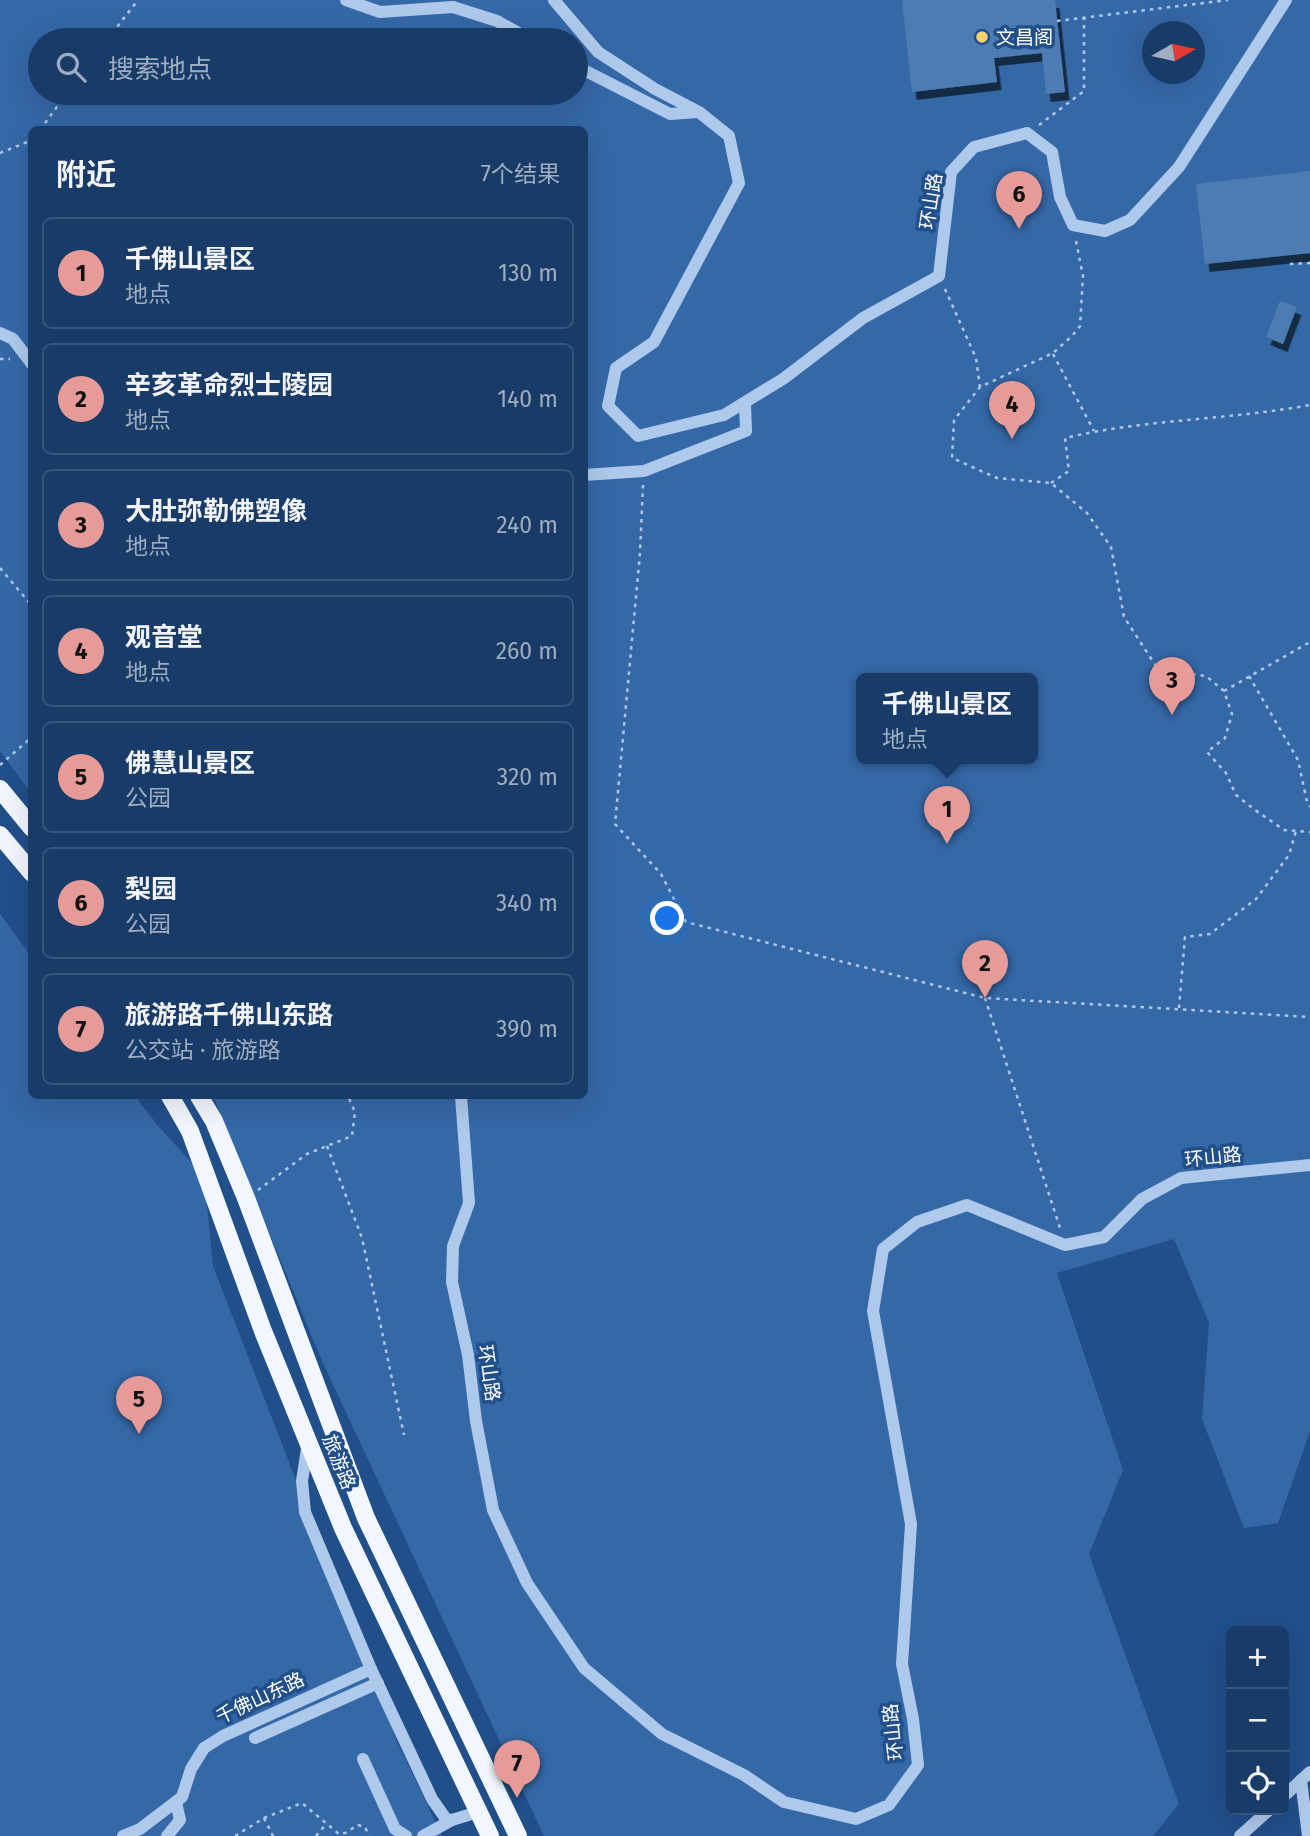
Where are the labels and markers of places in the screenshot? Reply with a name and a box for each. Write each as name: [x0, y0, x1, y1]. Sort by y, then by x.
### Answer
place label: 文昌阁: [996, 26, 1053, 49]
marker: 文昌阁: [974, 29, 990, 45]
pin: 6: [996, 171, 1042, 229]
pin: 4: [989, 381, 1035, 439]
pin: 3: [1149, 657, 1195, 715]
pin: 1: [924, 786, 970, 844]
pin: 2: [962, 940, 1008, 998]
pin: 5: [116, 1376, 162, 1434]
pin: 7: [494, 1740, 540, 1798]

